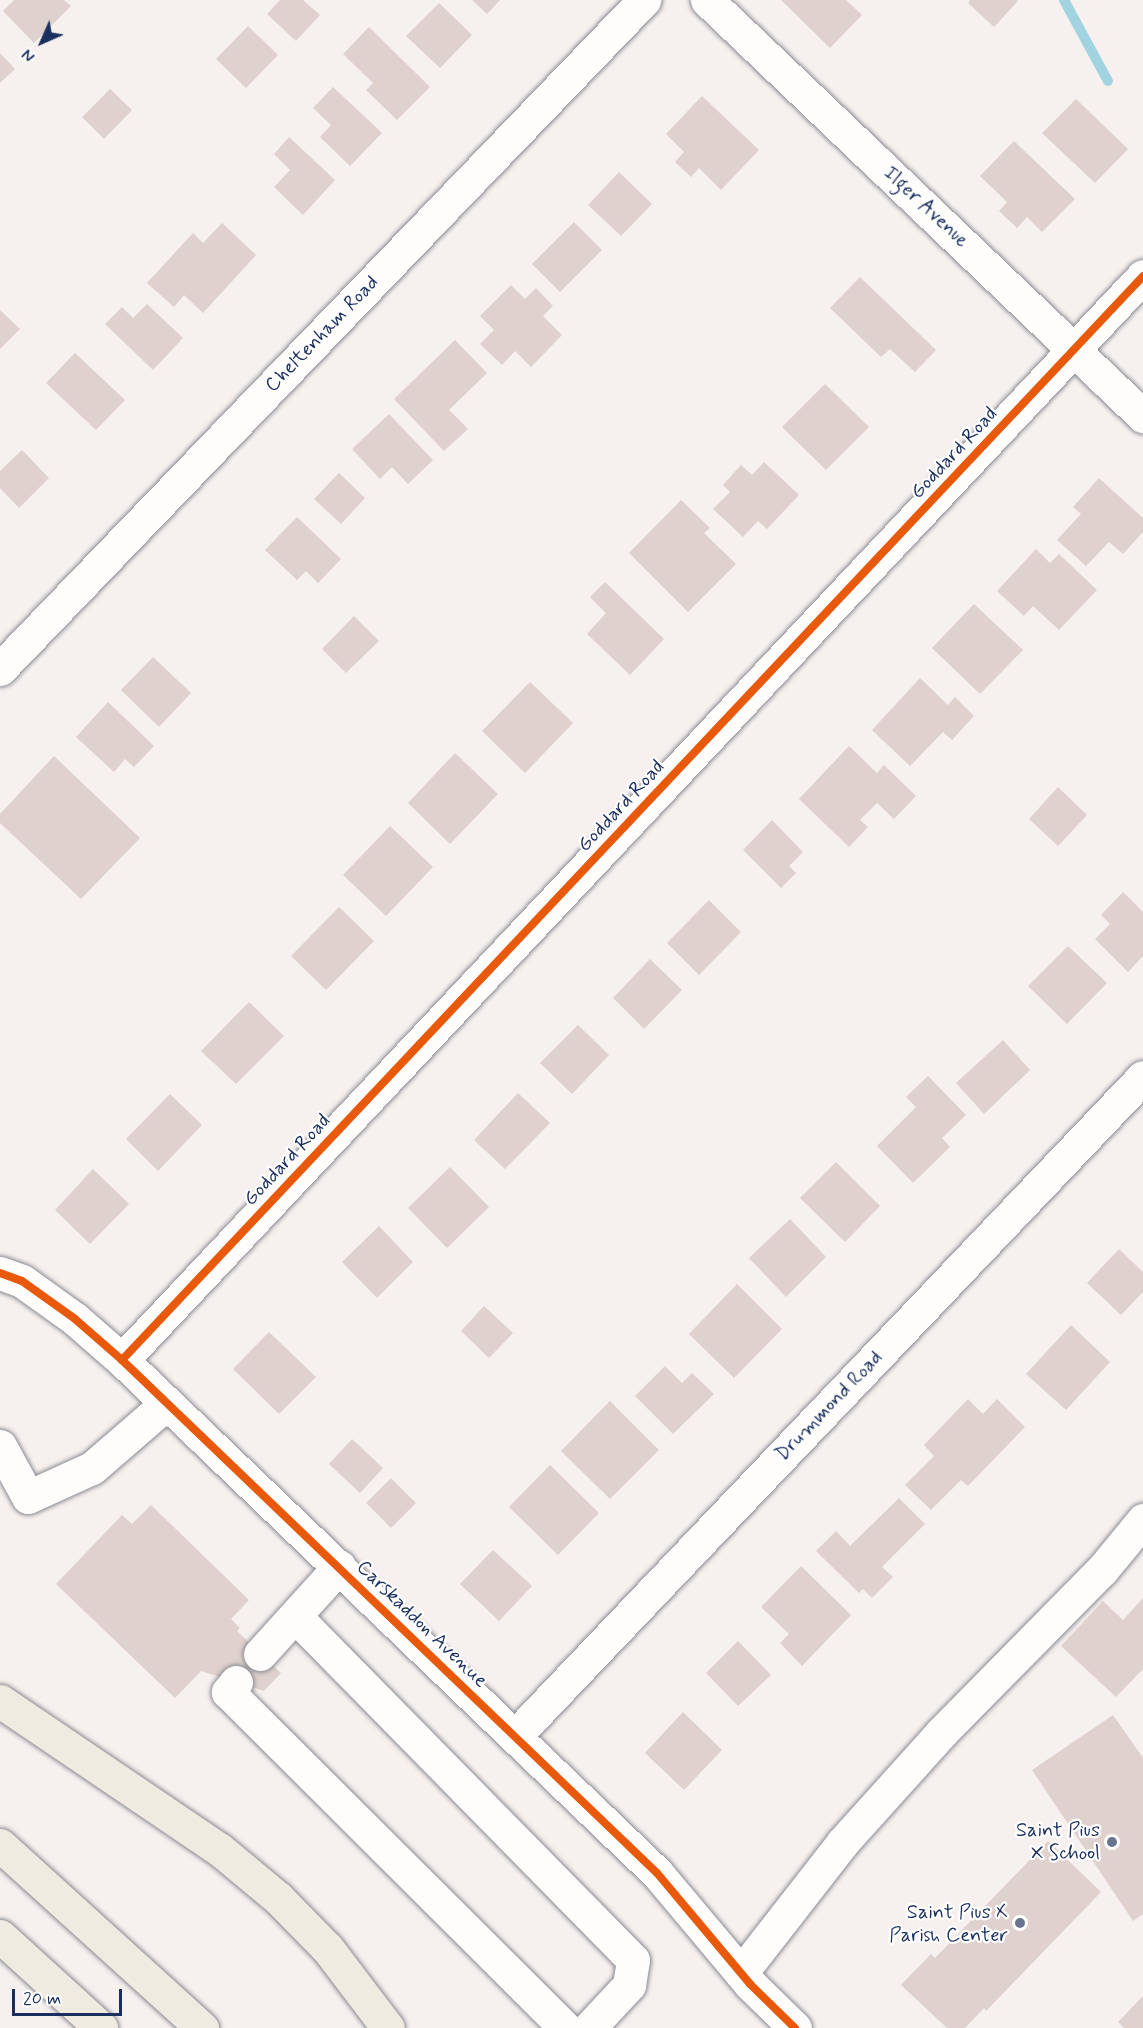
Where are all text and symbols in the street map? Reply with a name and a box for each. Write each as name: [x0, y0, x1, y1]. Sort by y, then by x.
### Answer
north arrow: [12, 12, 72, 72]
text: N: [18, 44, 40, 66]
street label: Ilger Avenue: [877, 160, 975, 254]
street label: Cheltenham Road: [260, 271, 384, 397]
street label: Goddard Road: [906, 403, 1002, 503]
street label: Goddard Road: [573, 756, 669, 856]
street label: Goddard Road: [239, 1110, 335, 1210]
street label: Drummond Road: [770, 1346, 888, 1466]
street label: Carskaddon Avenue: [354, 1557, 490, 1691]
place label: Saint Pius X School: [1016, 1818, 1100, 1865]
marker: Saint Pius X School: [1105, 1835, 1119, 1849]
place label: Saint Pius X Parish Center: [889, 1900, 1008, 1947]
marker: Saint Pius X Parish Center: [1013, 1916, 1027, 1930]
scale bar: [15, 1977, 124, 2015]
text: 20 m: [23, 1987, 61, 2011]

